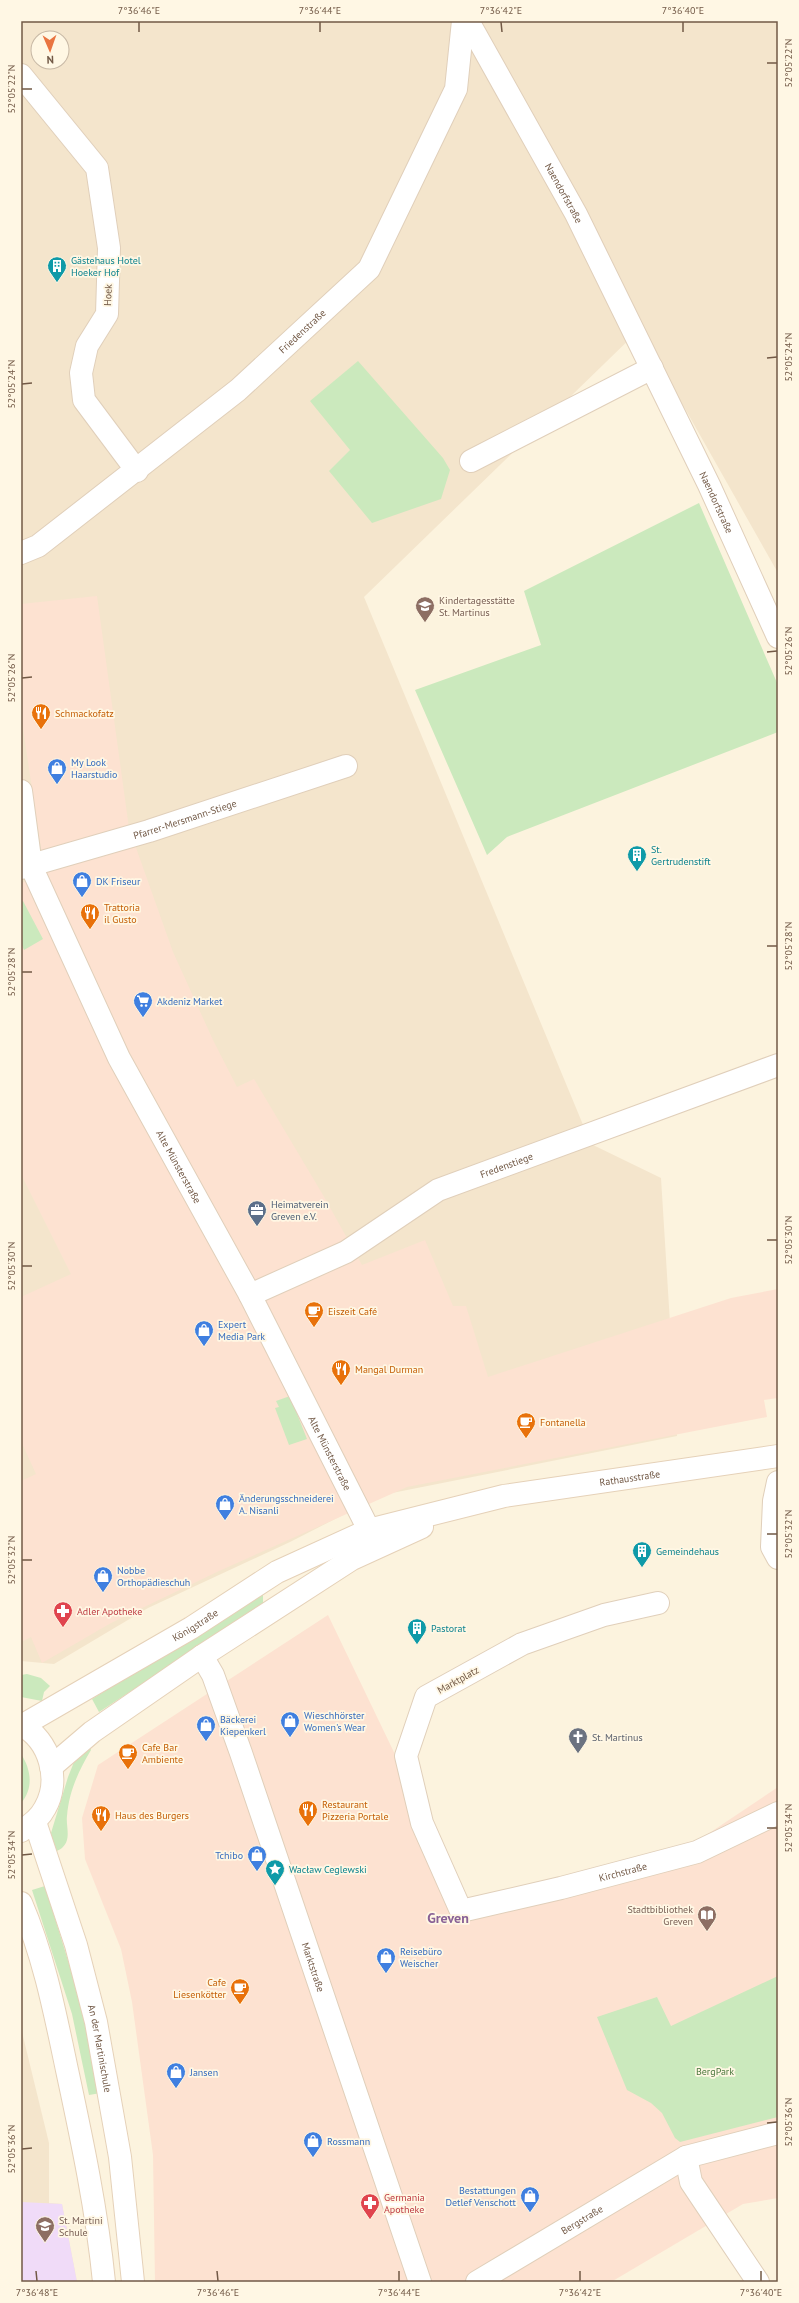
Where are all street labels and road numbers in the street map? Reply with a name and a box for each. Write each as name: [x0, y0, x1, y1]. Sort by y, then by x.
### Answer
street label: Naendorfstraße: [542, 161, 586, 225]
street label: Hoek: [101, 284, 115, 306]
street label: Friedenstraße: [276, 306, 328, 356]
street label: Naendorfstraße: [697, 469, 737, 535]
street label: Pfarrer-Mersmann-Stiege: [132, 796, 238, 842]
street label: Alte Münsterstraße: [154, 1128, 204, 1206]
street label: Fredenstiege: [478, 1149, 535, 1181]
street label: Alte Münsterstraße: [306, 1414, 354, 1493]
street label: Rathausstraße: [598, 1467, 661, 1489]
street label: Königstraße: [170, 1606, 220, 1644]
street label: Marktplatz: [435, 1663, 481, 1697]
street label: Kirchstraße: [597, 1859, 648, 1884]
street label: Marktstraße: [299, 1941, 328, 1994]
street label: An der Martinischule: [85, 2003, 115, 2093]
street label: Bergstraße: [558, 2202, 605, 2237]

